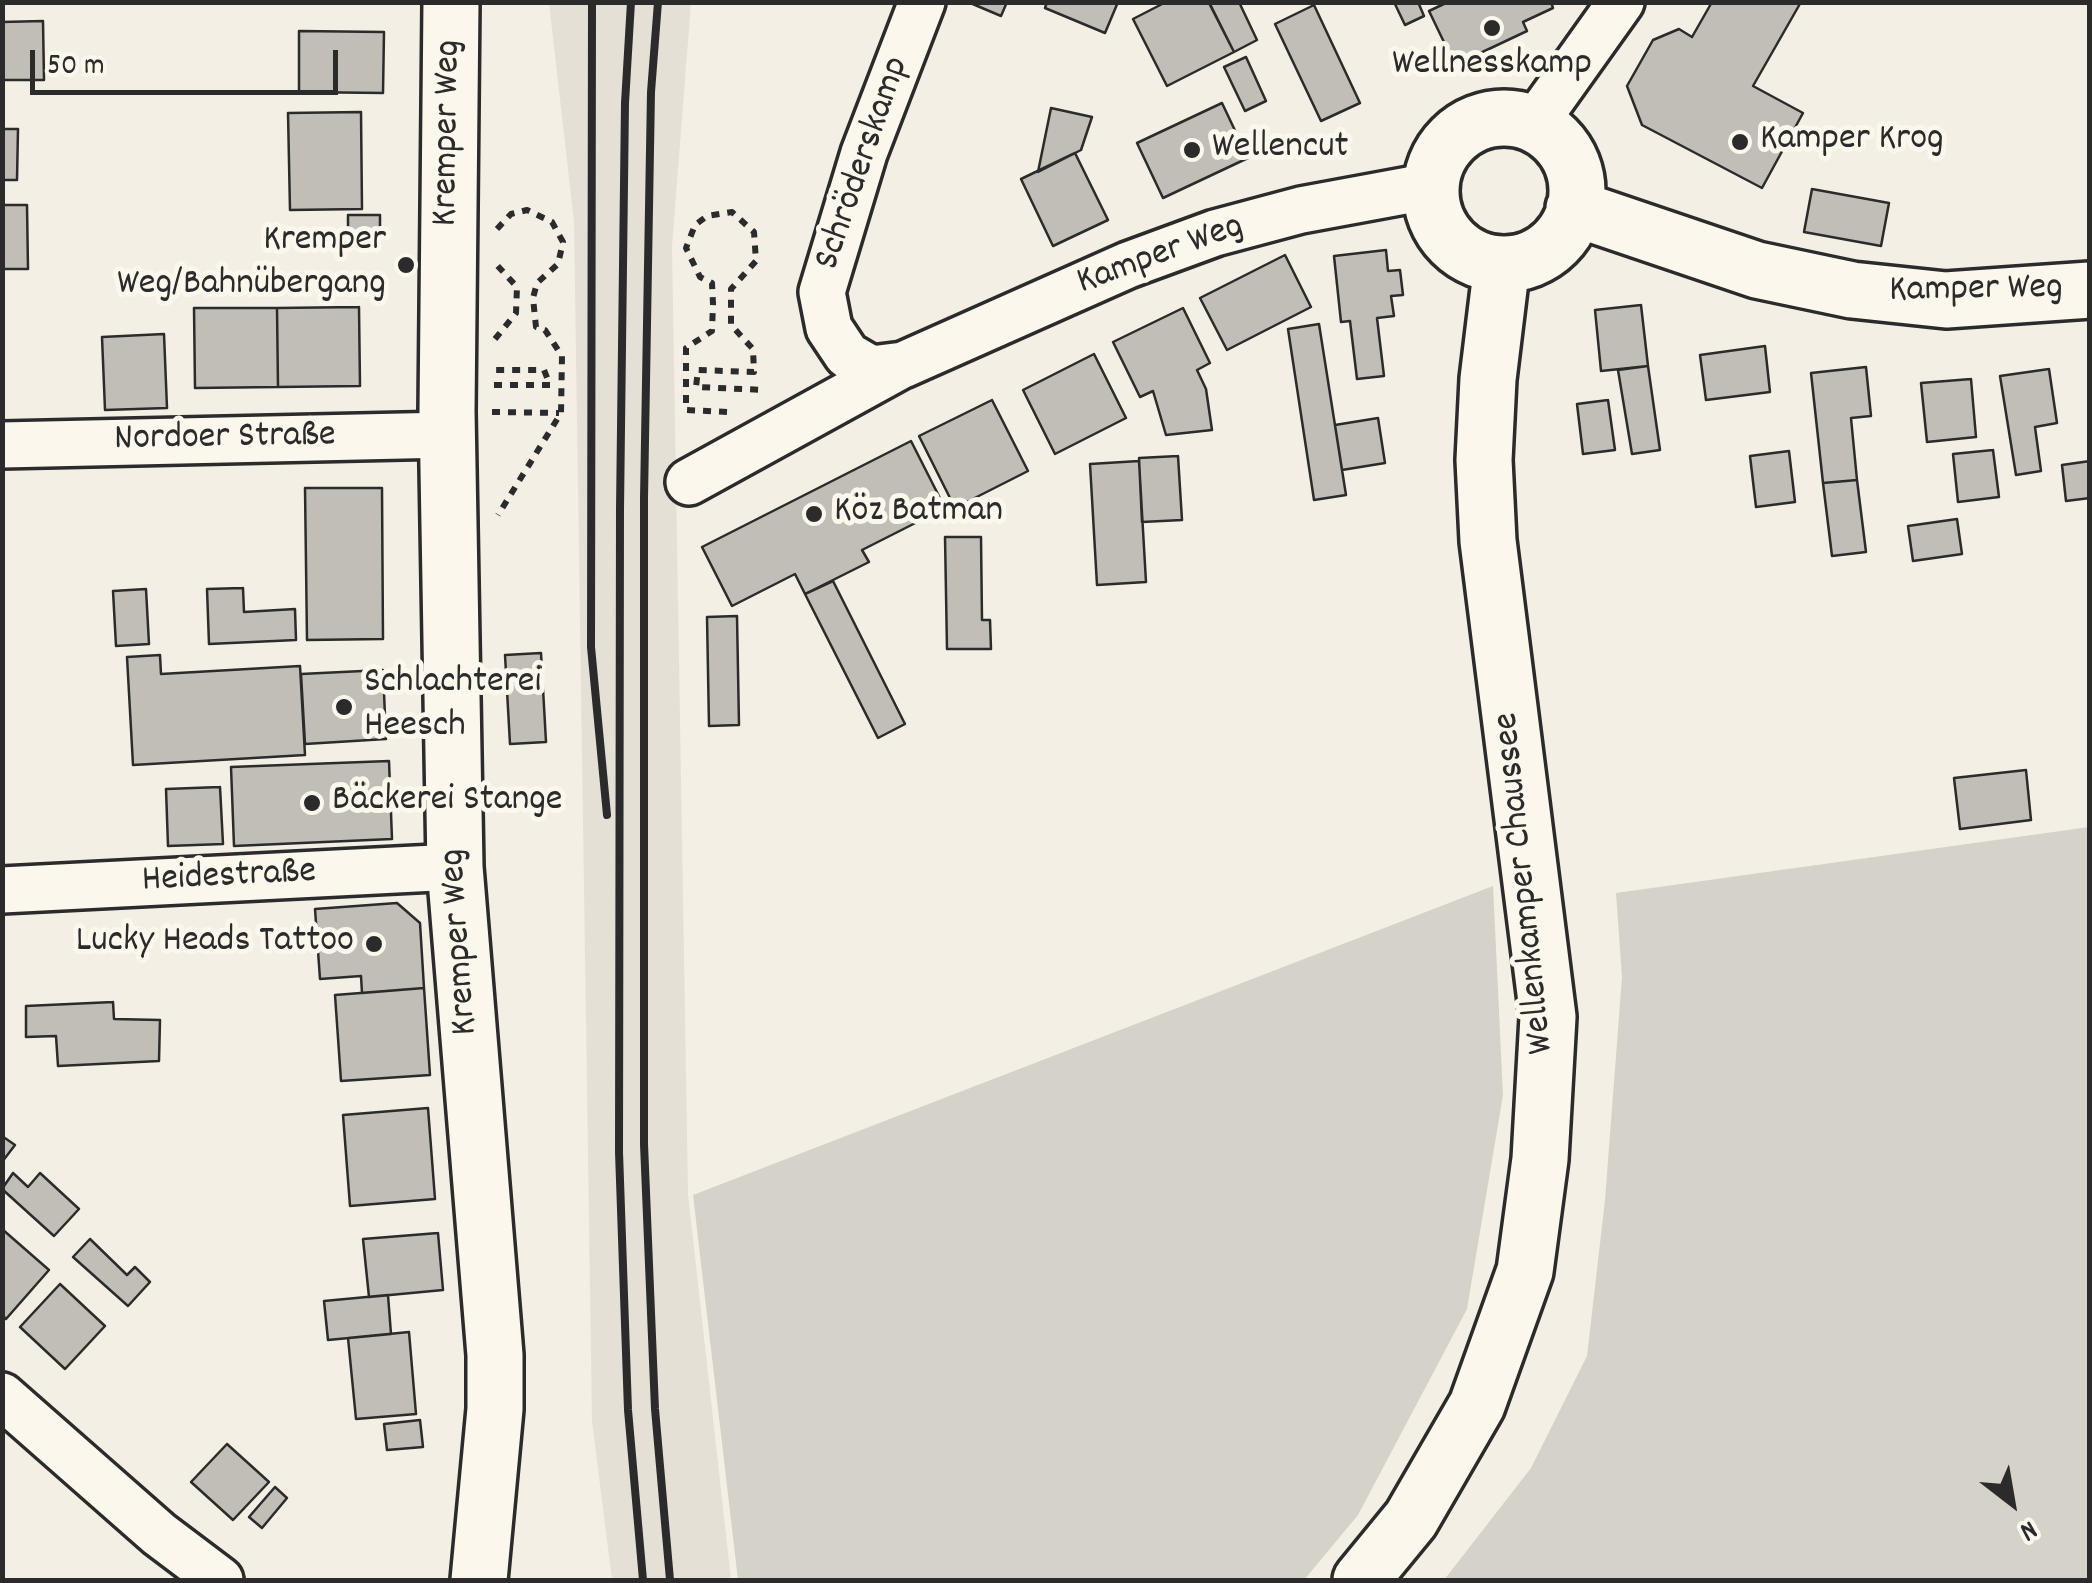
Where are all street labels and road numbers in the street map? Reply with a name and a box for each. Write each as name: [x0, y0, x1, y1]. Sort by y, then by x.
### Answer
street label: Kremper Weg: [426, 39, 474, 227]
street label: Schröderskamp: [807, 52, 923, 276]
street label: Kamper Weg: [1072, 206, 1250, 308]
street label: Kamper Weg: [1889, 268, 2063, 316]
street label: Nordoer Straße: [114, 415, 336, 465]
street label: Wellenkamper Chaussee: [1486, 710, 1568, 1056]
street label: Kremper Weg: [433, 847, 491, 1037]
street label: Heidestraße: [141, 852, 317, 906]

